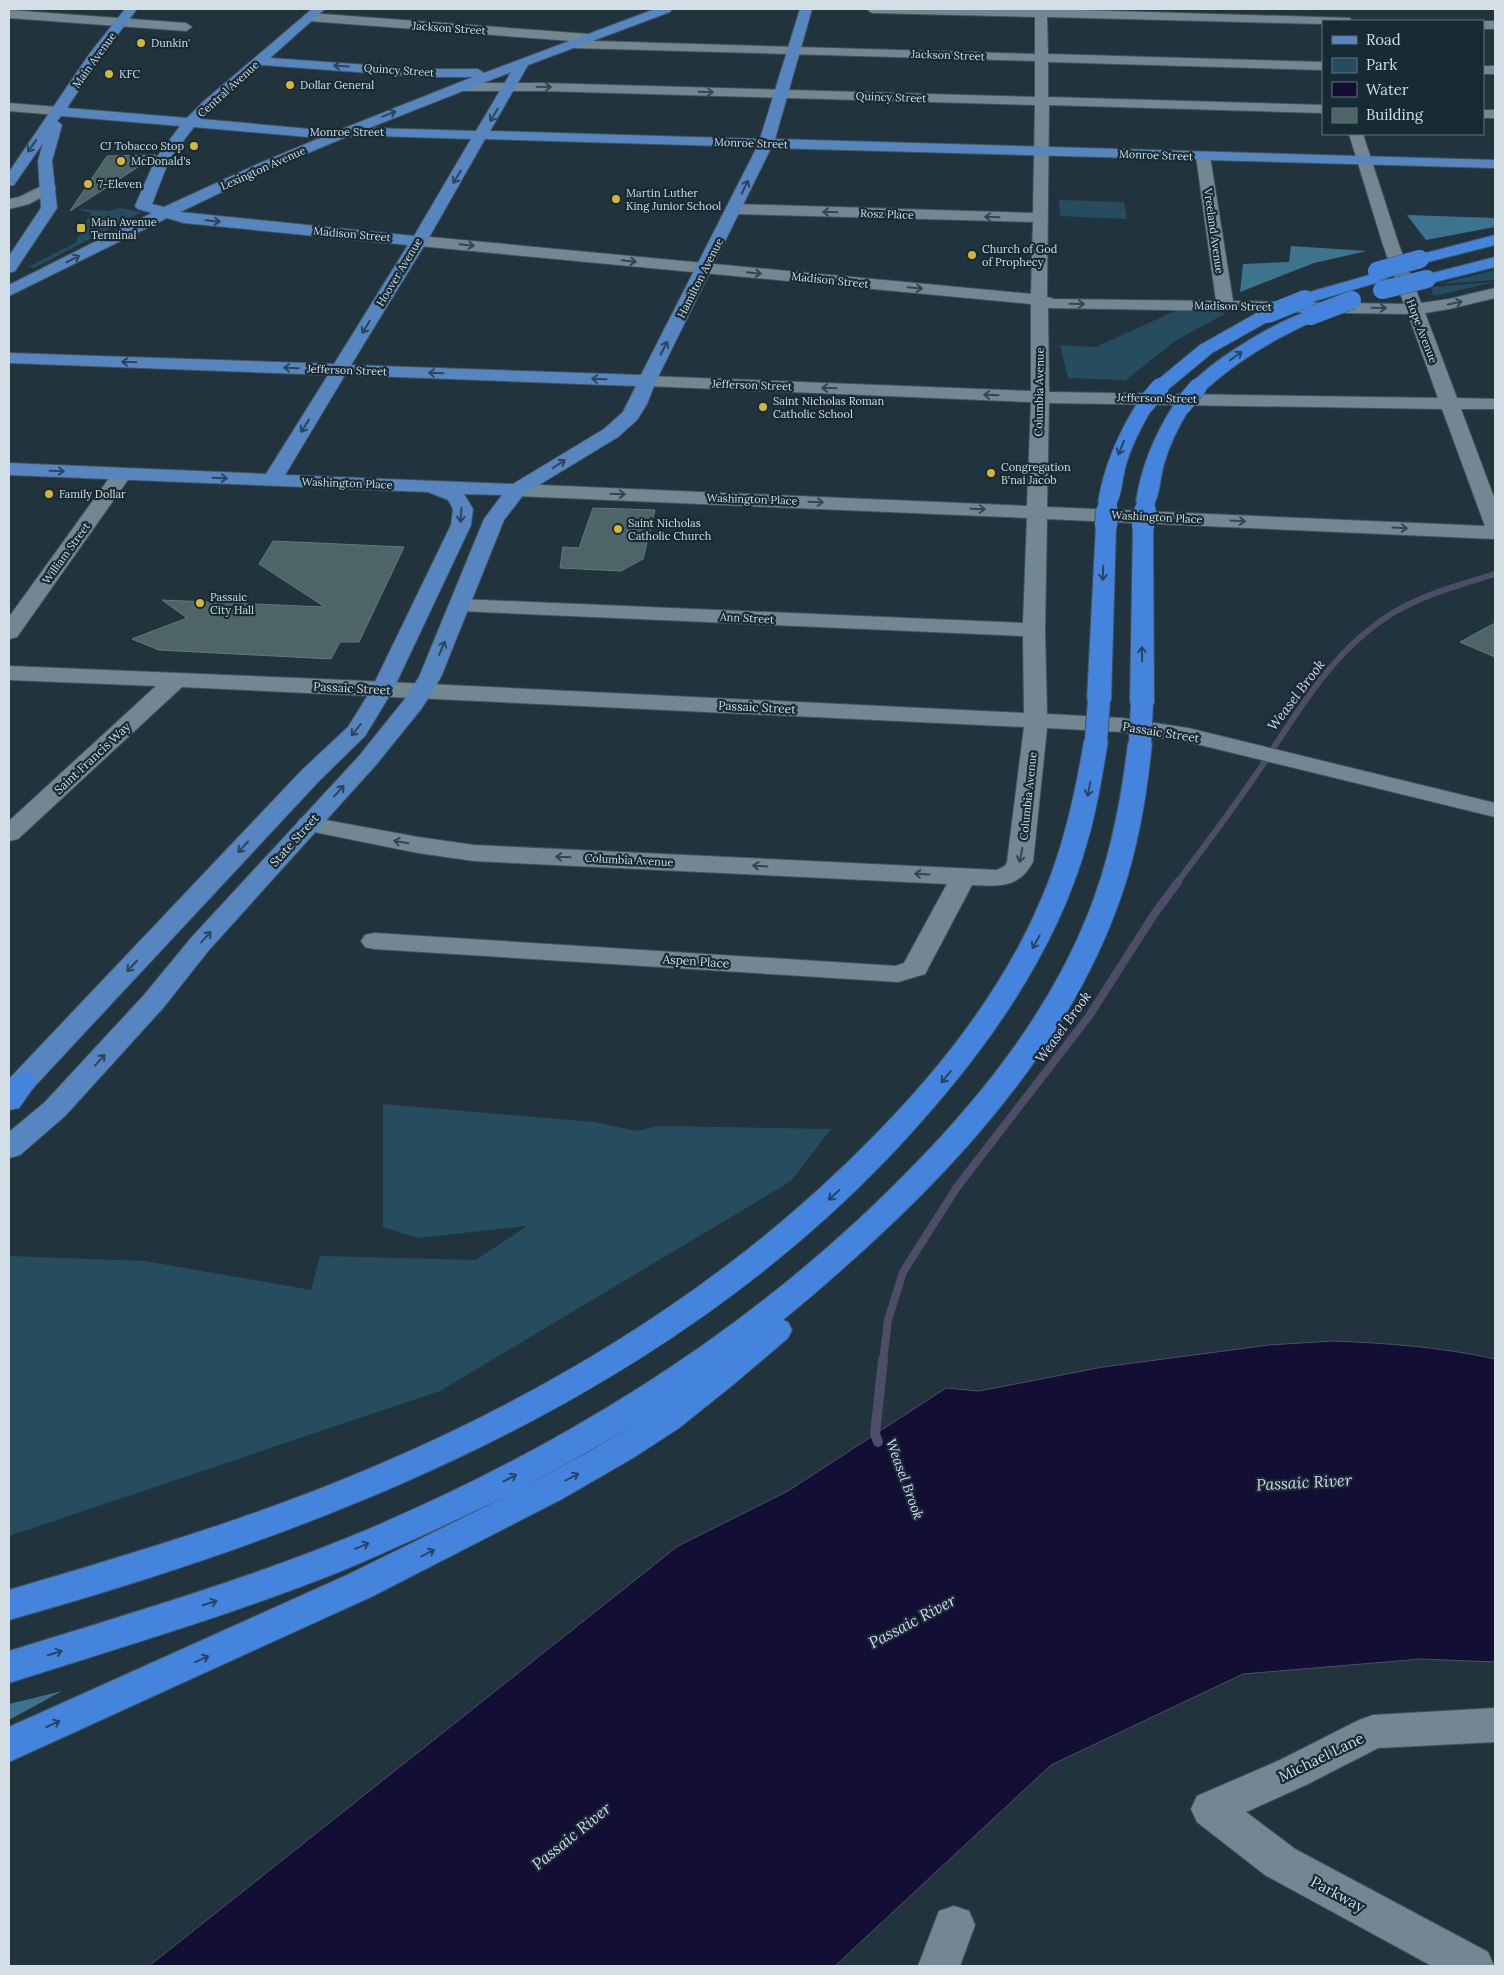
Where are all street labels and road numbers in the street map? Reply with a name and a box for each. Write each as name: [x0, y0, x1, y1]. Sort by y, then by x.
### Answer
street label: Jackson Street: [411, 18, 487, 38]
street label: Main Avenue: [69, 29, 119, 91]
street label: Jackson Street: [910, 47, 986, 63]
street label: Central Avenue: [194, 58, 262, 120]
street label: Quincy Street: [363, 61, 436, 80]
street label: Quincy Street: [855, 89, 927, 105]
street label: Monroe Street: [310, 125, 385, 139]
street label: Monroe Street: [714, 135, 789, 151]
street label: Lexington Avenue: [218, 143, 308, 193]
street label: Monroe Street: [1119, 147, 1194, 163]
street label: Vreeland Avenue: [1201, 187, 1227, 274]
street label: Rosz Place: [860, 206, 914, 222]
street label: Madison Street: [313, 224, 392, 244]
street label: Hoover Avenue: [373, 235, 425, 309]
street label: Hamilton Avenue: [674, 236, 726, 320]
street label: Madison Street: [791, 269, 870, 291]
street label: Hope Avenue: [1403, 297, 1441, 365]
street label: Madison Street: [1194, 298, 1273, 314]
street label: Columbia Avenue: [1031, 347, 1047, 437]
street label: Jefferson Street: [306, 362, 388, 378]
street label: Jefferson Street: [711, 377, 793, 393]
street label: Jefferson Street: [1116, 390, 1198, 406]
street label: Washington Place: [301, 474, 393, 492]
street label: Washington Place: [706, 490, 798, 508]
street label: Washington Place: [1111, 508, 1203, 526]
street label: William Street: [39, 519, 93, 586]
street label: Ann Street: [719, 610, 775, 626]
street label: Passaic Street: [313, 678, 391, 698]
street label: Passaic Street: [718, 697, 796, 717]
street label: Saint Francis Way: [51, 718, 134, 797]
street label: Passaic Street: [1121, 719, 1201, 746]
street label: Columbia Avenue: [1016, 751, 1040, 841]
street label: State Street: [266, 810, 322, 869]
street label: Columbia Avenue: [584, 851, 674, 869]
street label: Aspen Place: [661, 951, 730, 971]
street label: Michael Lane: [1275, 1728, 1367, 1786]
street label: Parkway: [1308, 1872, 1368, 1916]

